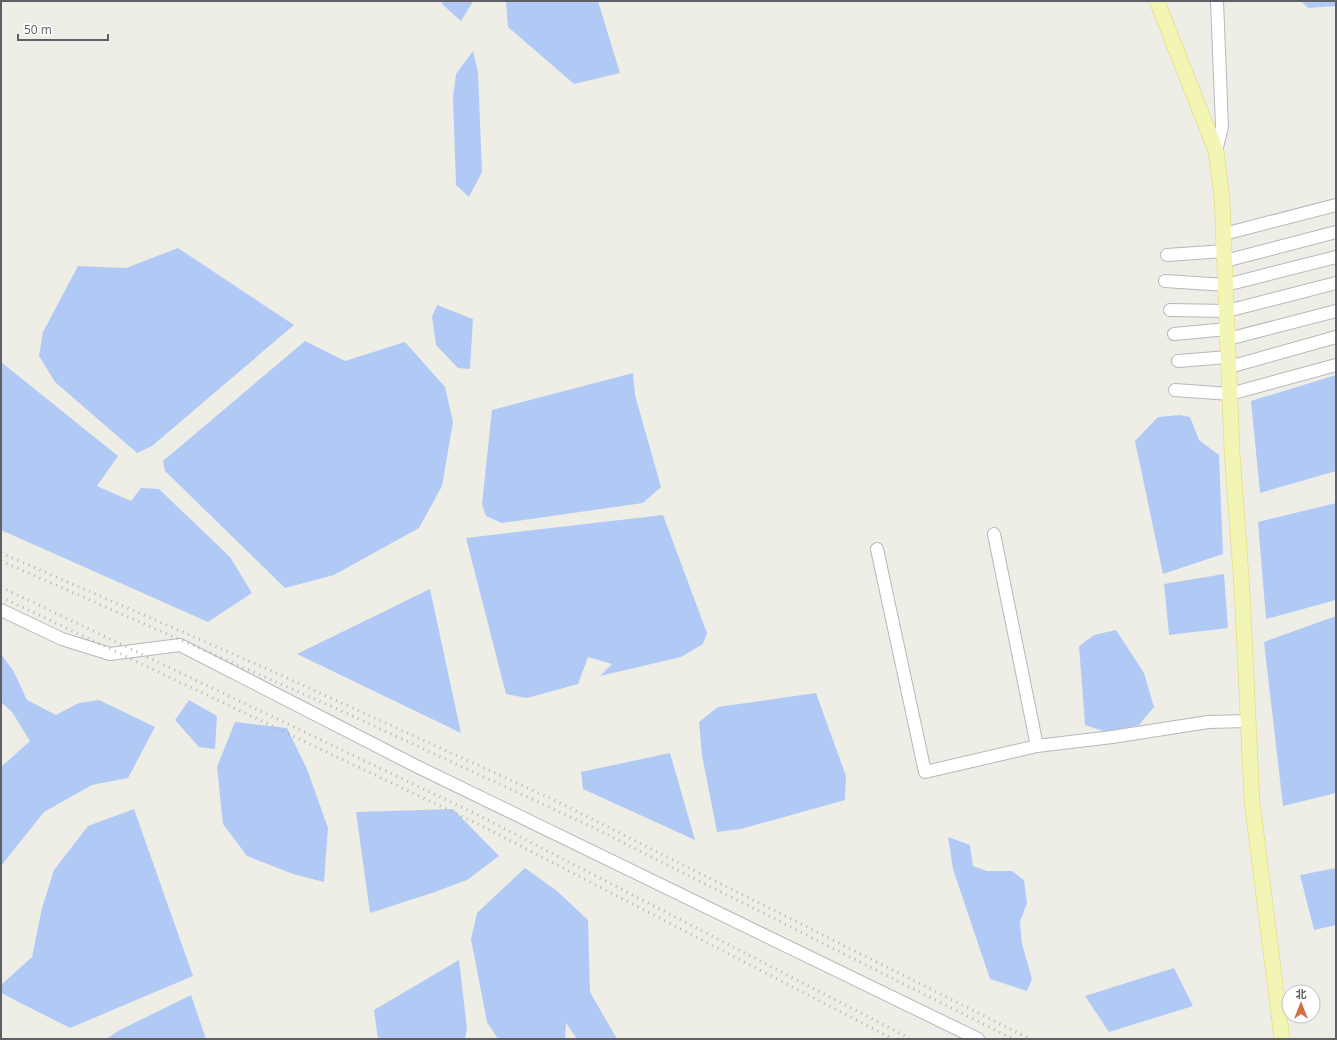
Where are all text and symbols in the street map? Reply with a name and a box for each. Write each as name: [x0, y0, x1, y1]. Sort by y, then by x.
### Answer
scale bar: [18, 16, 108, 42]
text: 50 m: [24, 21, 52, 38]
north arrow: [1281, 984, 1321, 1024]
text: 北: [1296, 986, 1307, 1001]

